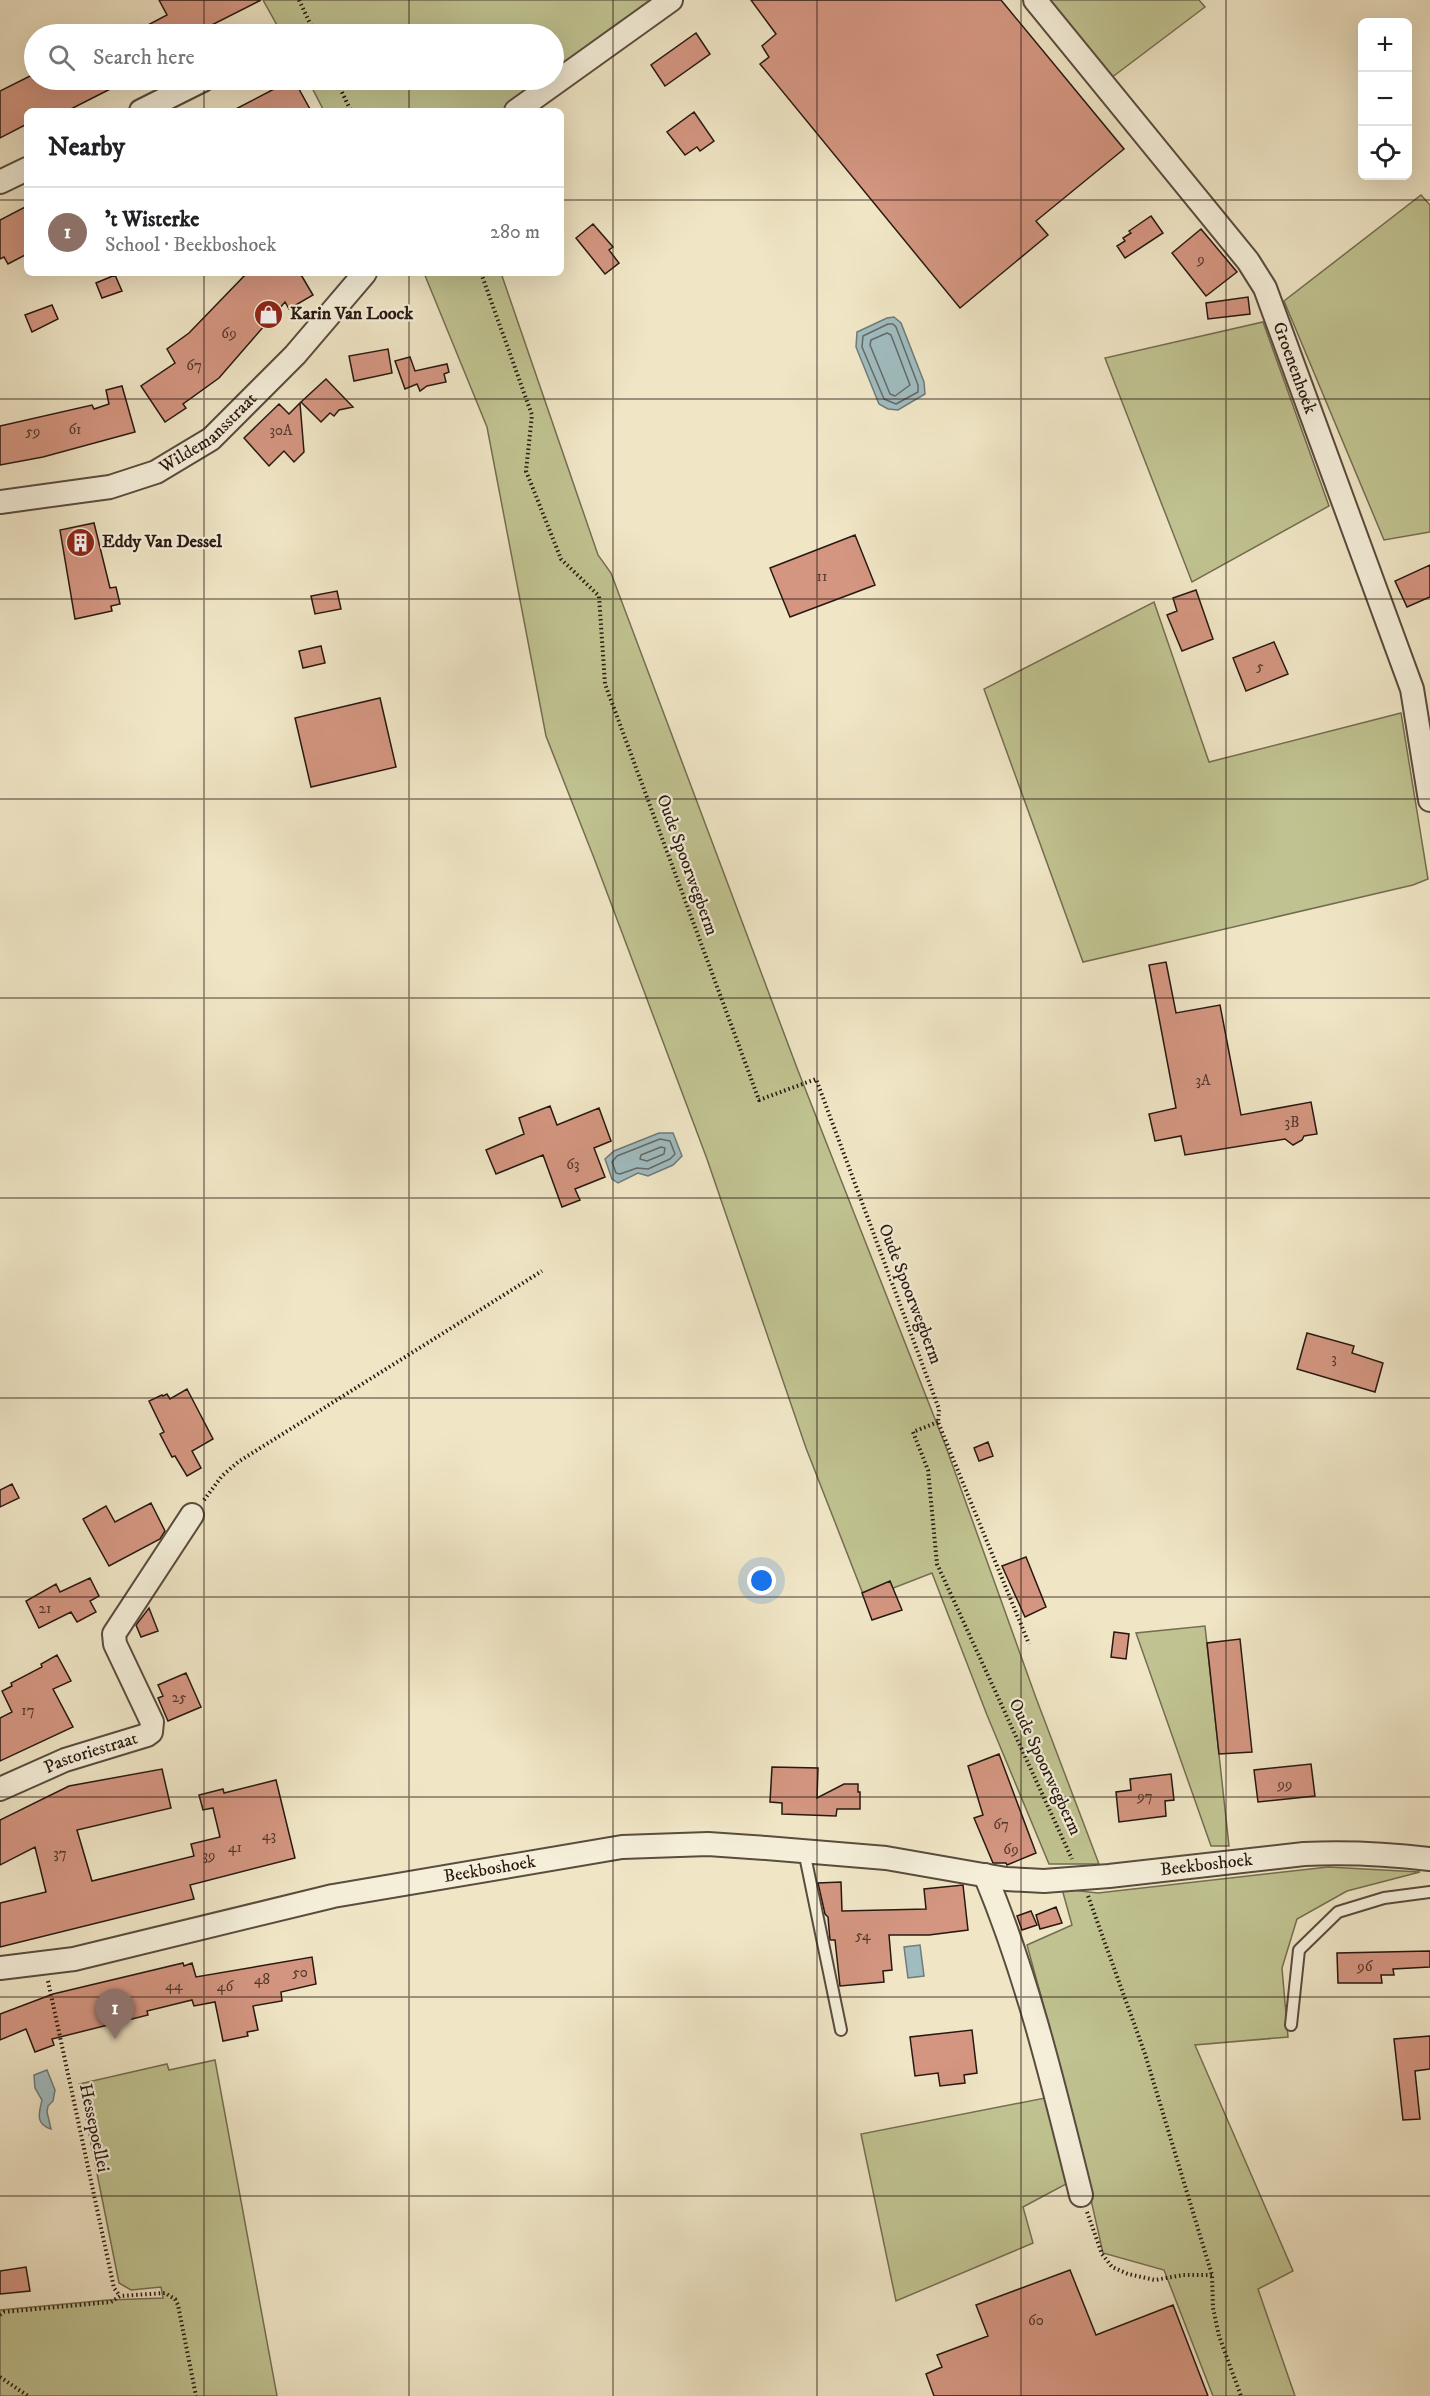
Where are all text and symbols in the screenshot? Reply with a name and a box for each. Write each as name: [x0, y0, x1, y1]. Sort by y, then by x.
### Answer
map controls: [1358, 18, 1412, 180]
button: +: [1358, 18, 1412, 72]
search box: [24, 24, 564, 90]
icon: search: [45, 41, 78, 74]
text: Search here: [93, 44, 195, 71]
button: −: [1358, 72, 1412, 126]
button: locate: [1358, 126, 1412, 180]
text: Nearby: [48, 131, 125, 164]
text: 't Wisterke: [105, 206, 199, 233]
text: 1: [64, 220, 71, 245]
text: 280 m: [490, 220, 540, 245]
text: School · Beekboshoek: [105, 233, 276, 258]
house number: 9: [1196, 250, 1205, 269]
shop icon: Karin Van Loock: [253, 298, 285, 330]
place label: Karin Van Loock: [290, 303, 414, 325]
street label: Groenenhoek: [1267, 319, 1321, 417]
house number: 69: [221, 324, 237, 343]
house number: 67: [186, 356, 202, 375]
street label: Wildemansstraat: [155, 388, 262, 479]
house number: 61: [68, 420, 82, 439]
house number: 30A: [269, 421, 293, 440]
house number: 59: [26, 422, 40, 441]
building icon: Eddy Van Dessel: [65, 526, 97, 558]
place label: Eddy Van Dessel: [102, 531, 223, 553]
house number: 11: [816, 567, 828, 586]
house number: 5: [1256, 657, 1264, 676]
street label: Oude Spoorwegberm: [651, 792, 723, 938]
house number: 3A: [1195, 1071, 1211, 1090]
house number: 3B: [1284, 1113, 1300, 1132]
house number: 63: [566, 1155, 580, 1174]
street label: Oude Spoorwegberm: [873, 1221, 947, 1367]
house number: 3: [1331, 1349, 1337, 1368]
your location: [747, 1566, 776, 1595]
house number: 21: [39, 1599, 51, 1618]
house number: 25: [172, 1688, 187, 1707]
street label: Oude Spoorwegberm: [1004, 1695, 1086, 1839]
house number: 17: [21, 1701, 35, 1720]
street label: Pastoriestraat: [41, 1727, 140, 1779]
house number: 99: [1277, 1775, 1292, 1794]
house number: 97: [1136, 1787, 1153, 1806]
house number: 67: [993, 1815, 1009, 1834]
house number: 43: [262, 1826, 276, 1845]
house number: 41: [228, 1838, 242, 1857]
house number: 69: [1003, 1840, 1019, 1859]
house number: 37: [53, 1844, 67, 1863]
house number: 39: [202, 1846, 216, 1865]
street label: Beekboshoek: [1159, 1849, 1254, 1881]
street label: Beekboshoek: [442, 1851, 537, 1888]
house number: 54: [855, 1926, 871, 1945]
house number: 96: [1356, 1957, 1374, 1976]
house number: 50: [292, 1963, 308, 1982]
house number: 48: [254, 1970, 270, 1989]
house number: 44: [165, 1976, 183, 1995]
house number: 46: [217, 1977, 234, 1996]
pin: 1: [96, 1990, 134, 2039]
street label: Hessepoellei: [74, 2082, 114, 2174]
house number: 60: [1028, 2311, 1044, 2330]

